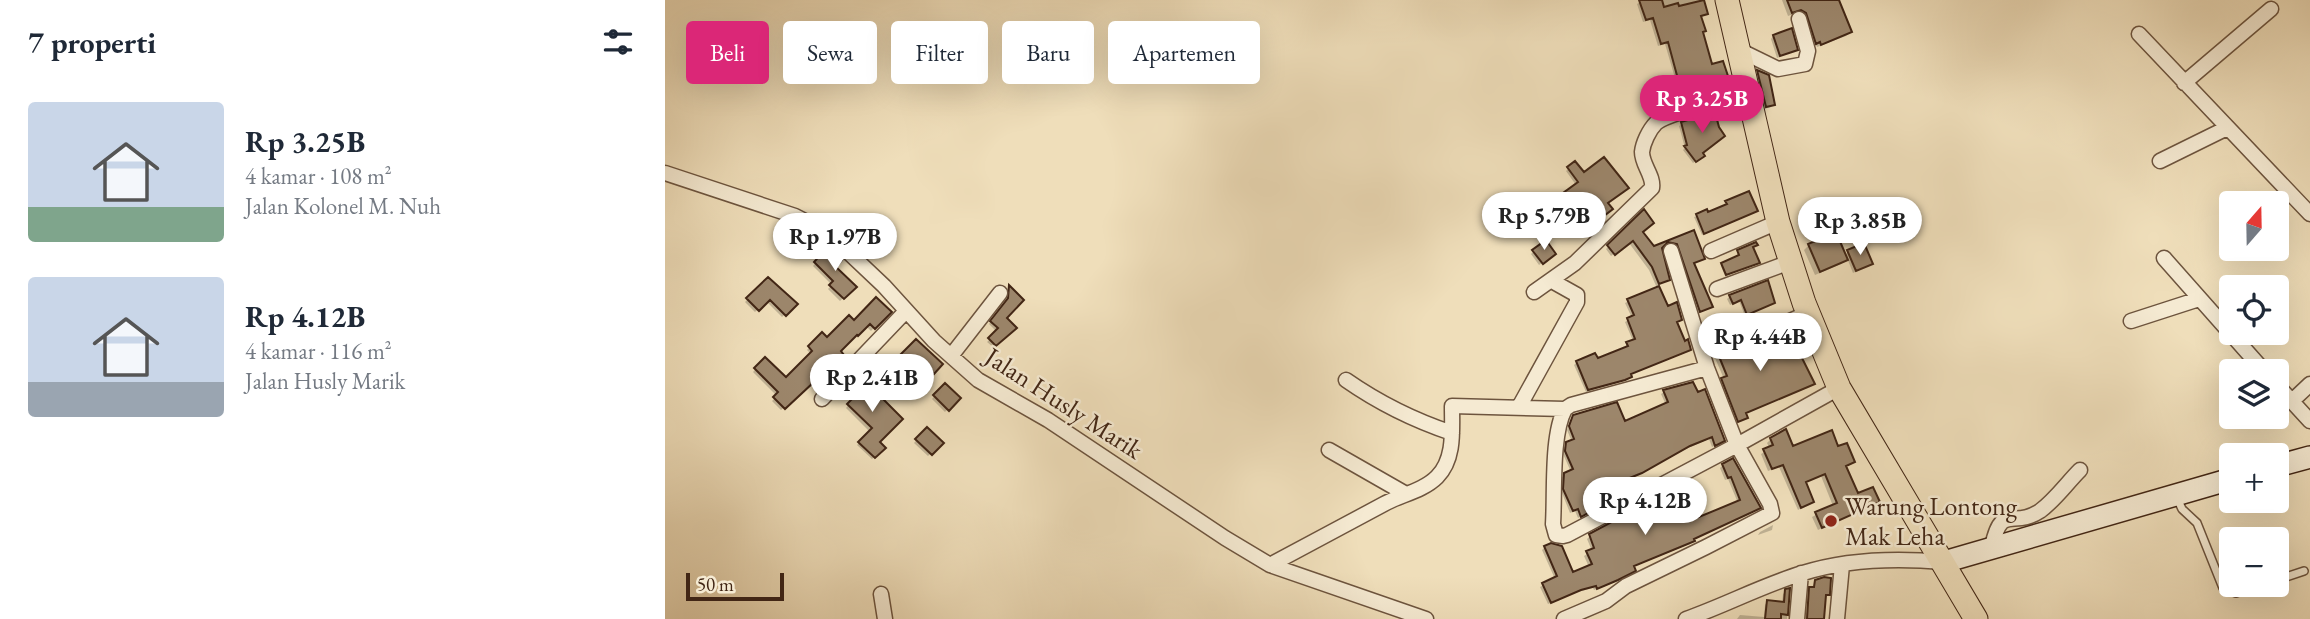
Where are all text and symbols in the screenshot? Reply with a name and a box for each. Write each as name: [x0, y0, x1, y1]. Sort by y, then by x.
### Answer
chip: Beli: [686, 21, 769, 84]
chip: Sewa: [783, 21, 877, 84]
chip: Filter: [891, 21, 988, 84]
chip: Baru: [1002, 21, 1094, 84]
chip: Apartemen: [1108, 21, 1260, 84]
text: 7 properti: [28, 23, 156, 62]
icon: filters: [599, 23, 637, 61]
pin: Rp 3.25B: [1630, 76, 1774, 135]
text: Rp 3.25B: [1656, 83, 1748, 113]
text: Rp 3.25B: [245, 122, 365, 161]
icon: home: [84, 130, 168, 214]
text: 4 kamar · 108 m²: [245, 161, 392, 191]
text: Jalan Kolonel M. Nuh: [245, 191, 441, 221]
north arrow: [2219, 191, 2289, 261]
map controls: [2219, 191, 2289, 597]
pin: Rp 5.79B: [1472, 192, 1616, 252]
pin: Rp 3.85B: [1788, 198, 1932, 257]
text: Rp 5.79B: [1498, 200, 1590, 230]
text: Rp 3.85B: [1814, 205, 1906, 235]
pin: Rp 1.97B: [763, 214, 907, 273]
text: Rp 1.97B: [789, 221, 881, 251]
button: locate: [2219, 275, 2289, 345]
text: Rp 4.12B: [245, 297, 365, 336]
icon: home: [84, 305, 168, 389]
pin: Rp 4.44B: [1688, 314, 1832, 373]
text: Rp 4.44B: [1714, 321, 1806, 351]
text: 4 kamar · 116 m²: [245, 336, 392, 366]
street label: Jalan Husly Marik: [977, 338, 1150, 467]
pin: Rp 2.41B: [800, 354, 944, 414]
button: layers: [2219, 359, 2289, 429]
text: Rp 2.41B: [826, 362, 918, 392]
text: Jalan Husly Marik: [245, 366, 405, 396]
button: +: [2219, 443, 2289, 513]
pin: Rp 4.12B: [1573, 477, 1717, 537]
text: Rp 4.12B: [1599, 485, 1691, 515]
place label: Warung Lontong Mak Leha: [1845, 489, 2018, 553]
marker: Warung Lontong Mak Leha: [1823, 513, 1839, 529]
button: −: [2219, 527, 2289, 597]
scale bar: [686, 570, 784, 602]
text: 50 m: [697, 572, 734, 597]

